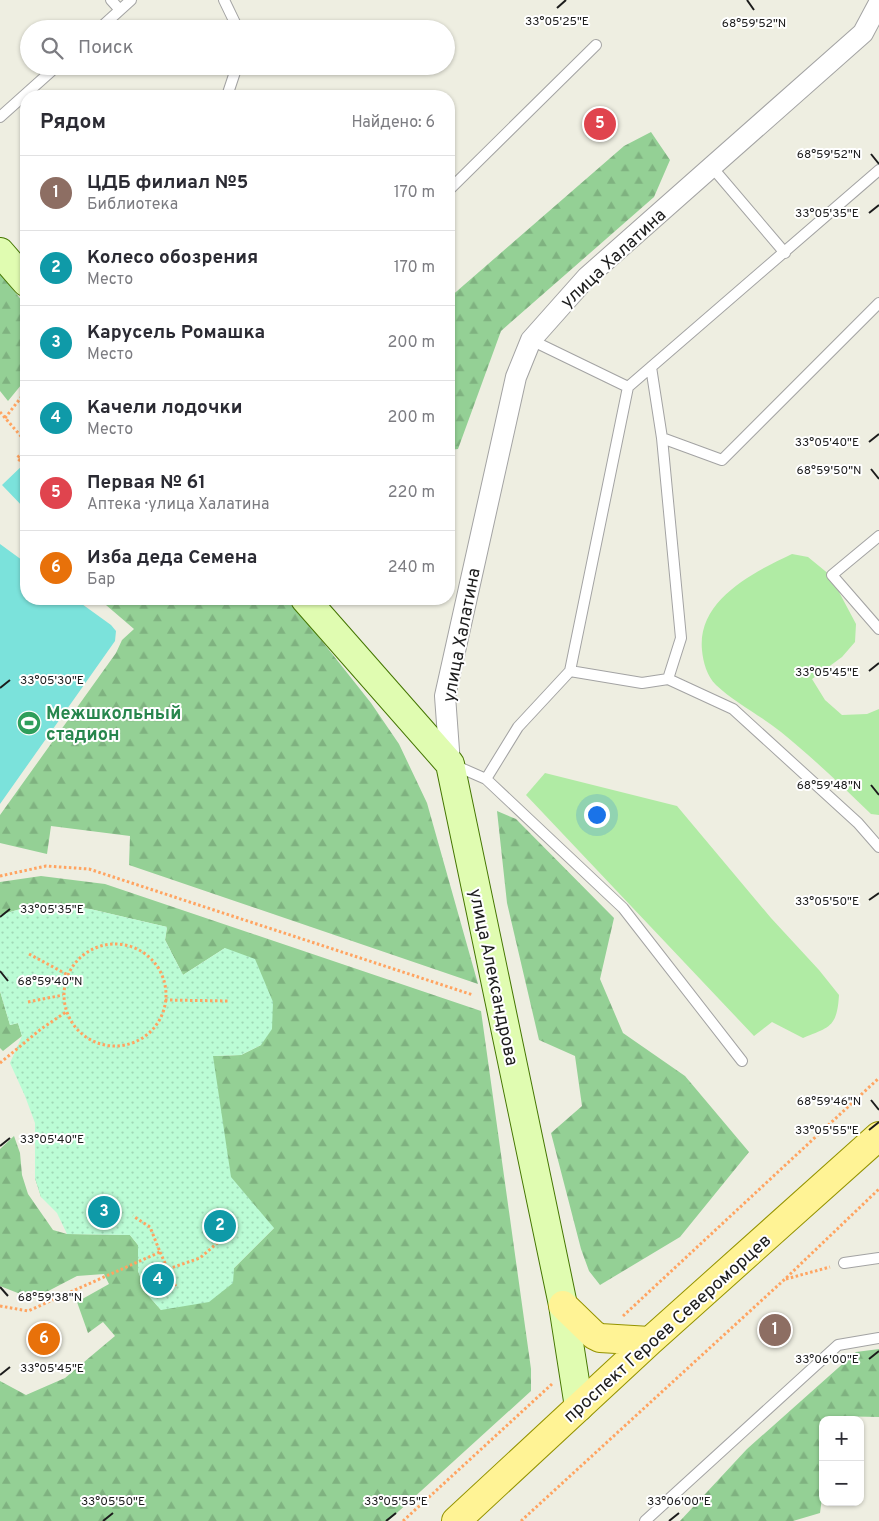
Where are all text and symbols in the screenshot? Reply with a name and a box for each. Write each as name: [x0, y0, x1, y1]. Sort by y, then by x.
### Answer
text: 33°05'25"E: [525, 14, 589, 30]
text: 68°59'52"N: [722, 16, 786, 32]
search box: [20, 20, 455, 75]
icon: search: [38, 34, 66, 62]
text: Поиск: [78, 36, 134, 60]
pin: 5: [584, 105, 616, 143]
text: Рядом: [40, 109, 106, 136]
text: Найдено: 6: [352, 113, 435, 133]
text: 68°59'52"N: [797, 147, 861, 163]
text: ЦДБ филиал №5: [87, 171, 248, 195]
text: 1: [53, 183, 59, 203]
text: 170 m: [394, 183, 435, 203]
text: Библиотека: [87, 195, 178, 215]
street label: улица Халатина: [556, 204, 672, 314]
text: 33°05'35"E: [795, 206, 859, 222]
text: Колесо обозрения: [87, 246, 258, 270]
text: 2: [51, 258, 61, 278]
text: 170 m: [394, 258, 435, 278]
text: Место: [87, 270, 133, 290]
text: Карусель Ромашка: [87, 321, 265, 345]
text: 3: [51, 333, 61, 353]
text: 200 m: [387, 333, 435, 353]
text: Место: [87, 345, 133, 365]
text: Качели лодочки: [87, 396, 242, 420]
text: 4: [51, 408, 61, 428]
text: 200 m: [387, 408, 435, 428]
text: Место: [87, 420, 133, 440]
text: 33°05'40"E: [795, 435, 859, 451]
text: 68°59'50"N: [797, 463, 861, 479]
text: Первая № 61: [87, 471, 206, 495]
text: 5: [51, 483, 61, 503]
text: 220 m: [388, 483, 435, 503]
text: Аптека · улица Халатина: [87, 495, 269, 515]
text: Изба деда Семена: [87, 546, 257, 570]
text: 6: [51, 558, 61, 578]
text: 240 m: [388, 558, 435, 578]
street label: улица Халатина: [438, 566, 487, 704]
text: Бар: [87, 570, 115, 590]
text: 33°05'45"E: [795, 665, 859, 681]
text: 33°05'30"E: [20, 673, 84, 689]
place label: Межшкольный стадион: [46, 703, 181, 747]
sports icon: Межшкольный стадион: [16, 710, 42, 736]
text: 68°59'48"N: [797, 778, 861, 794]
your location: [584, 802, 610, 828]
street label: улица Александрова: [463, 887, 523, 1068]
text: 33°05'50"E: [795, 894, 859, 910]
text: 33°05'35"E: [20, 902, 84, 918]
text: 68°59'40"N: [18, 974, 82, 990]
text: 68°59'46"N: [797, 1094, 861, 1110]
text: 33°05'55"E: [795, 1123, 859, 1139]
text: 33°05'40"E: [20, 1132, 84, 1148]
pin: 3: [88, 1193, 120, 1231]
pin: 2: [204, 1207, 236, 1245]
street label: проспект Героев Североморцев: [559, 1230, 777, 1429]
pin: 4: [142, 1261, 174, 1299]
text: 68°59'38"N: [18, 1290, 82, 1306]
pin: 1: [759, 1311, 791, 1349]
pin: 6: [28, 1320, 60, 1358]
text: 33°06'00"E: [795, 1352, 859, 1368]
text: 33°05'45"E: [20, 1361, 84, 1377]
map controls: [819, 1416, 864, 1506]
button: +: [819, 1416, 864, 1461]
button: −: [819, 1461, 864, 1506]
text: 33°05'50"E: [81, 1494, 145, 1510]
text: 33°05'55"E: [364, 1494, 428, 1510]
text: 33°06'00"E: [647, 1494, 711, 1510]

